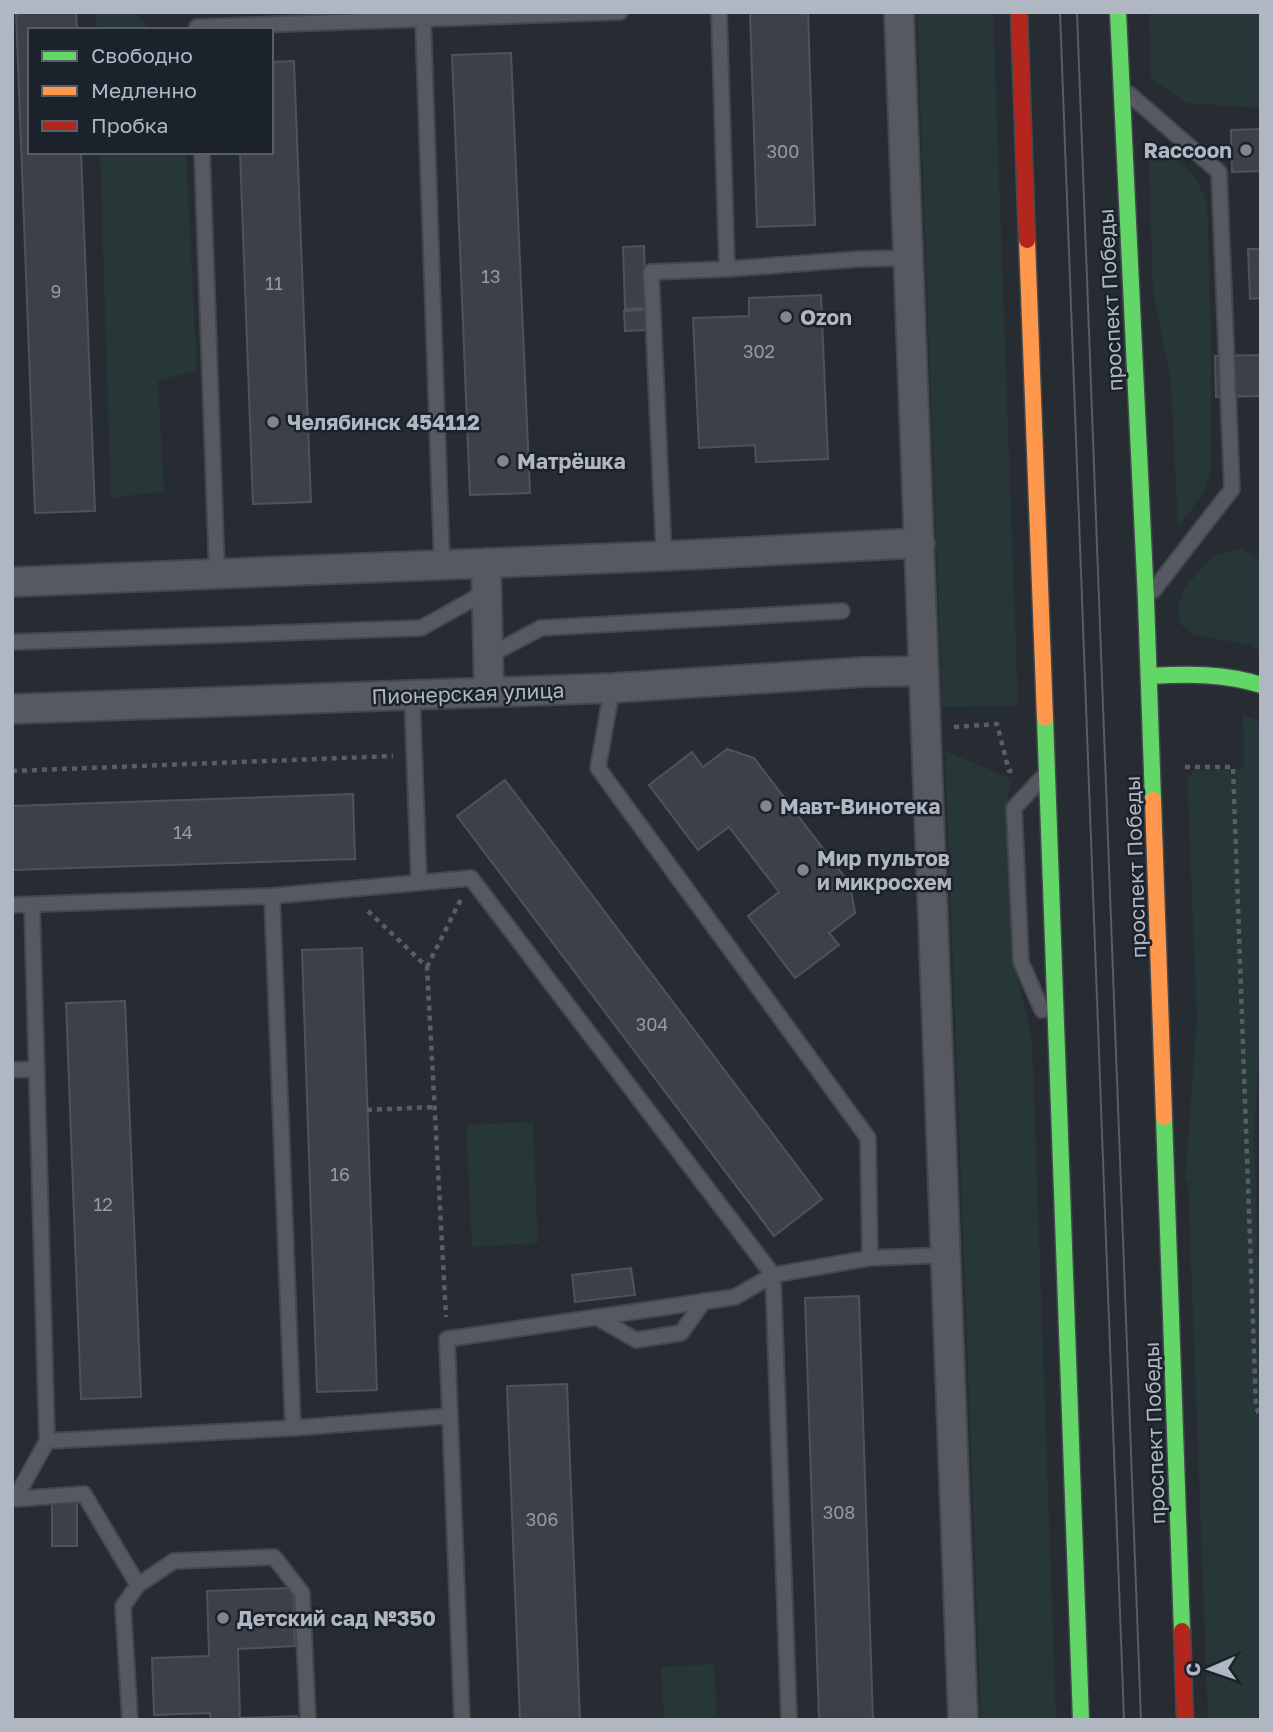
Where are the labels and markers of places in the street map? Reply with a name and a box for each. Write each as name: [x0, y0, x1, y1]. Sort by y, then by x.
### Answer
place label: Raсcoon: [1143, 137, 1232, 163]
marker: Raсcoon: [1238, 142, 1254, 158]
place label: Ozon: [800, 304, 852, 330]
marker: Ozon: [778, 309, 794, 325]
place label: Челябинск 454112: [287, 409, 480, 435]
marker: Челябинск 454112: [265, 414, 281, 430]
place label: Матрёшка: [517, 448, 626, 474]
marker: Матрёшка: [495, 453, 511, 469]
place label: Мавт-Винотека: [780, 793, 940, 819]
marker: Мавт-Винотека: [758, 798, 774, 814]
place label: Мир пультов и микросхем: [817, 845, 952, 895]
marker: Мир пультов и микросхем: [795, 862, 811, 878]
place label: Детский сад №350: [237, 1605, 436, 1631]
marker: Детский сад №350: [215, 1610, 231, 1626]

